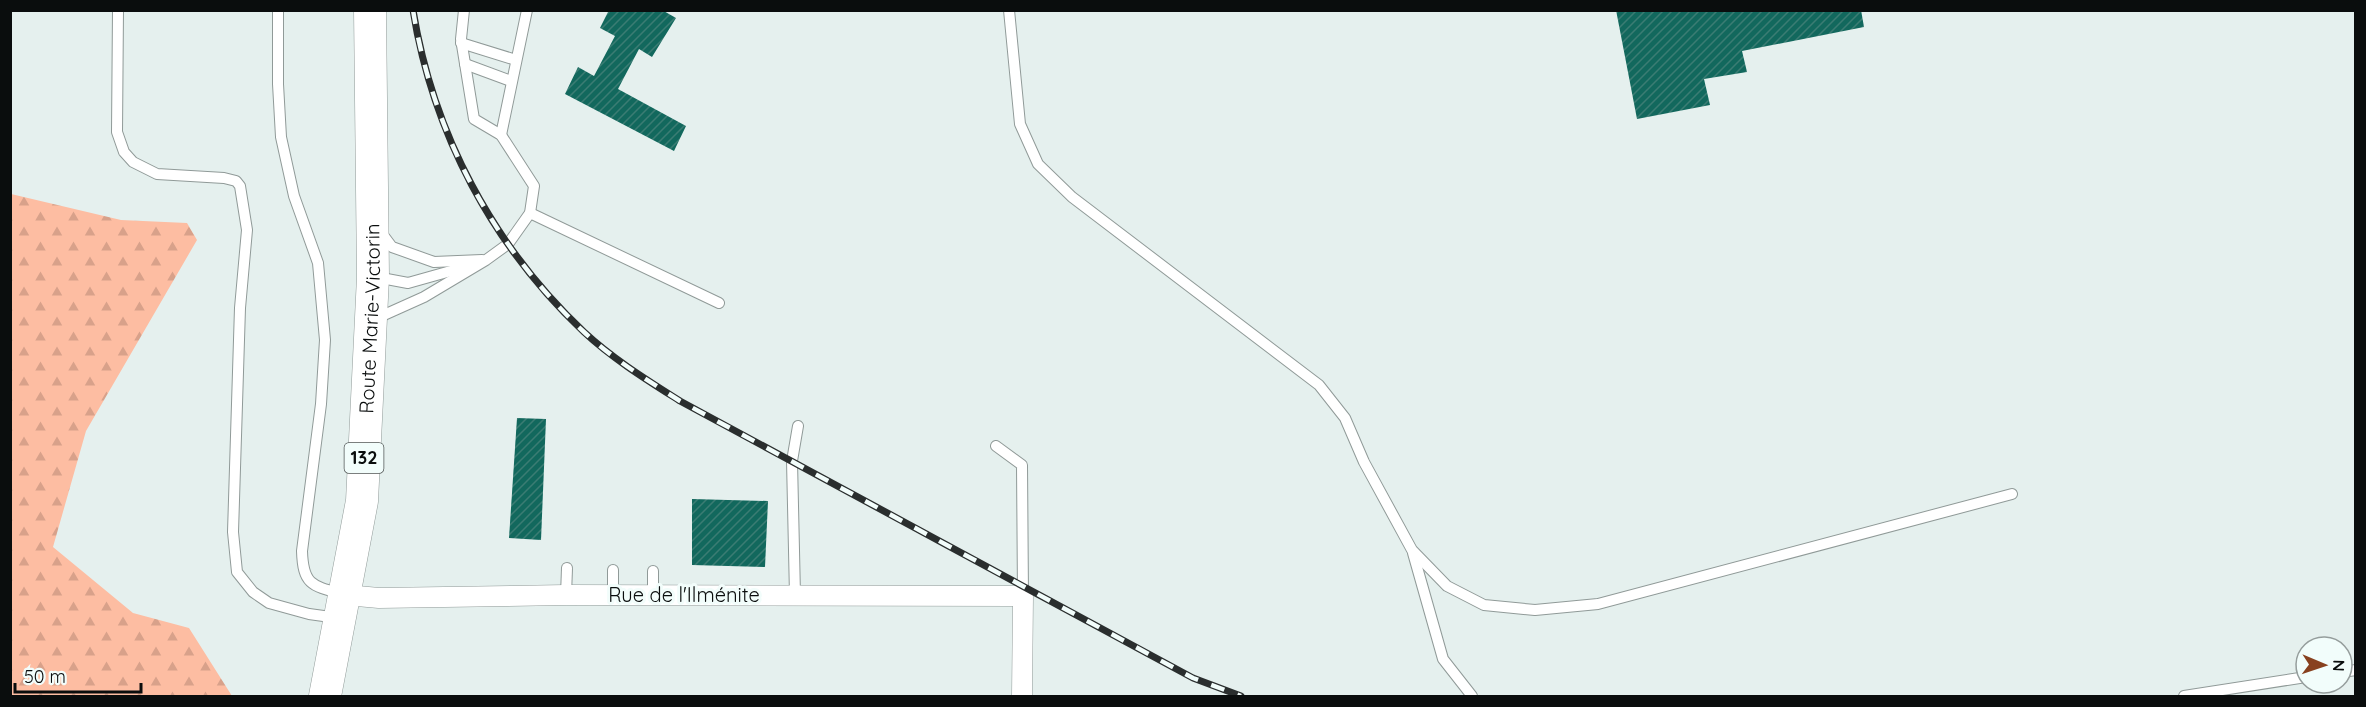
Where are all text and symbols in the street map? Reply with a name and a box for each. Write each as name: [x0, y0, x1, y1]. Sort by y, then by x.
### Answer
street label: Route Marie-Victorin: [353, 223, 385, 414]
road number: 132: [344, 443, 384, 473]
street label: Rue de l'Ilménite: [608, 582, 760, 607]
north arrow: [2294, 635, 2354, 695]
scale bar: [15, 656, 141, 694]
text: N: [2329, 659, 2349, 672]
text: 50 m: [24, 665, 66, 688]

